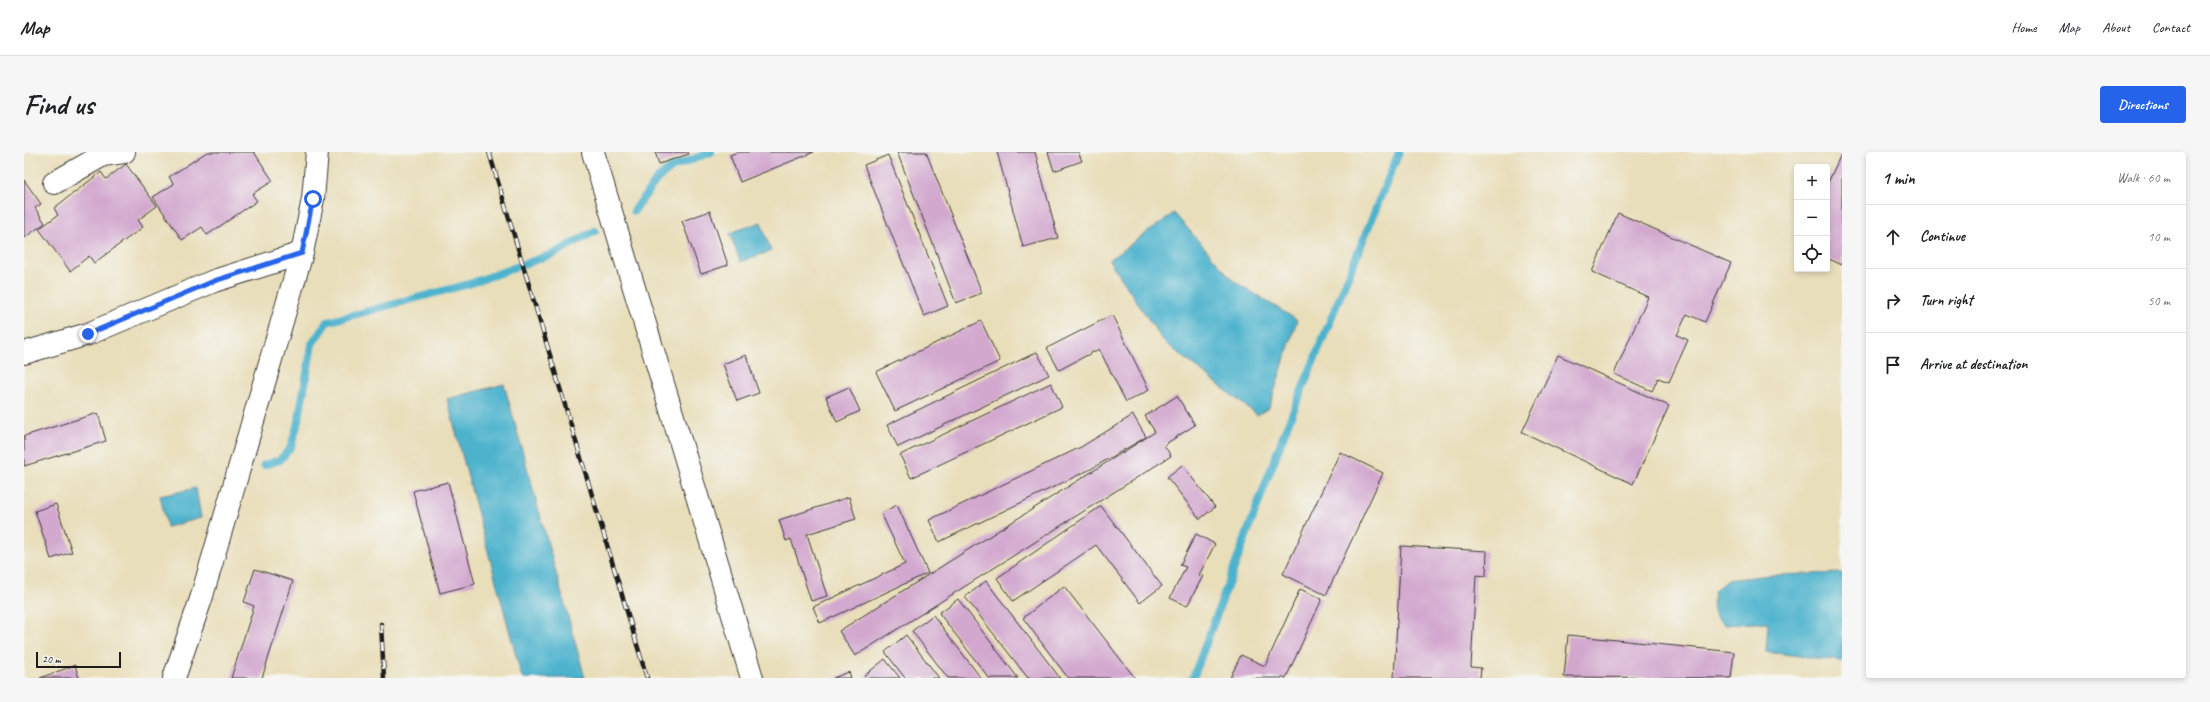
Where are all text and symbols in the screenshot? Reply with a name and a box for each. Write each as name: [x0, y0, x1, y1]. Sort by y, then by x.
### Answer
text: Map: [20, 16, 50, 40]
text: Home: [2011, 19, 2037, 36]
text: Map: [2059, 19, 2080, 36]
text: About: [2102, 19, 2130, 36]
text: Contact: [2152, 19, 2190, 36]
button: Directions: [2100, 86, 2186, 123]
text: Find us: [24, 87, 94, 122]
map controls: [1794, 164, 1830, 272]
button: +: [1794, 164, 1830, 200]
text: 1 min: [1882, 168, 1915, 189]
text: Walk · 60 m: [2117, 170, 2170, 186]
route start: [304, 190, 322, 208]
button: −: [1794, 200, 1830, 236]
icon: ahead: [1882, 226, 1904, 248]
text: Continue: [1920, 227, 1965, 246]
text: 10 m: [2148, 229, 2170, 245]
button: locate: [1794, 236, 1830, 272]
icon: right: [1882, 290, 1904, 312]
text: Turn right: [1920, 291, 1973, 310]
text: 50 m: [2148, 293, 2170, 309]
route end: [79, 325, 97, 343]
icon: arrive: [1882, 354, 1904, 376]
text: Arrive at destination: [1920, 355, 2027, 374]
scale bar: [36, 650, 121, 669]
text: 20 m: [42, 652, 61, 666]

